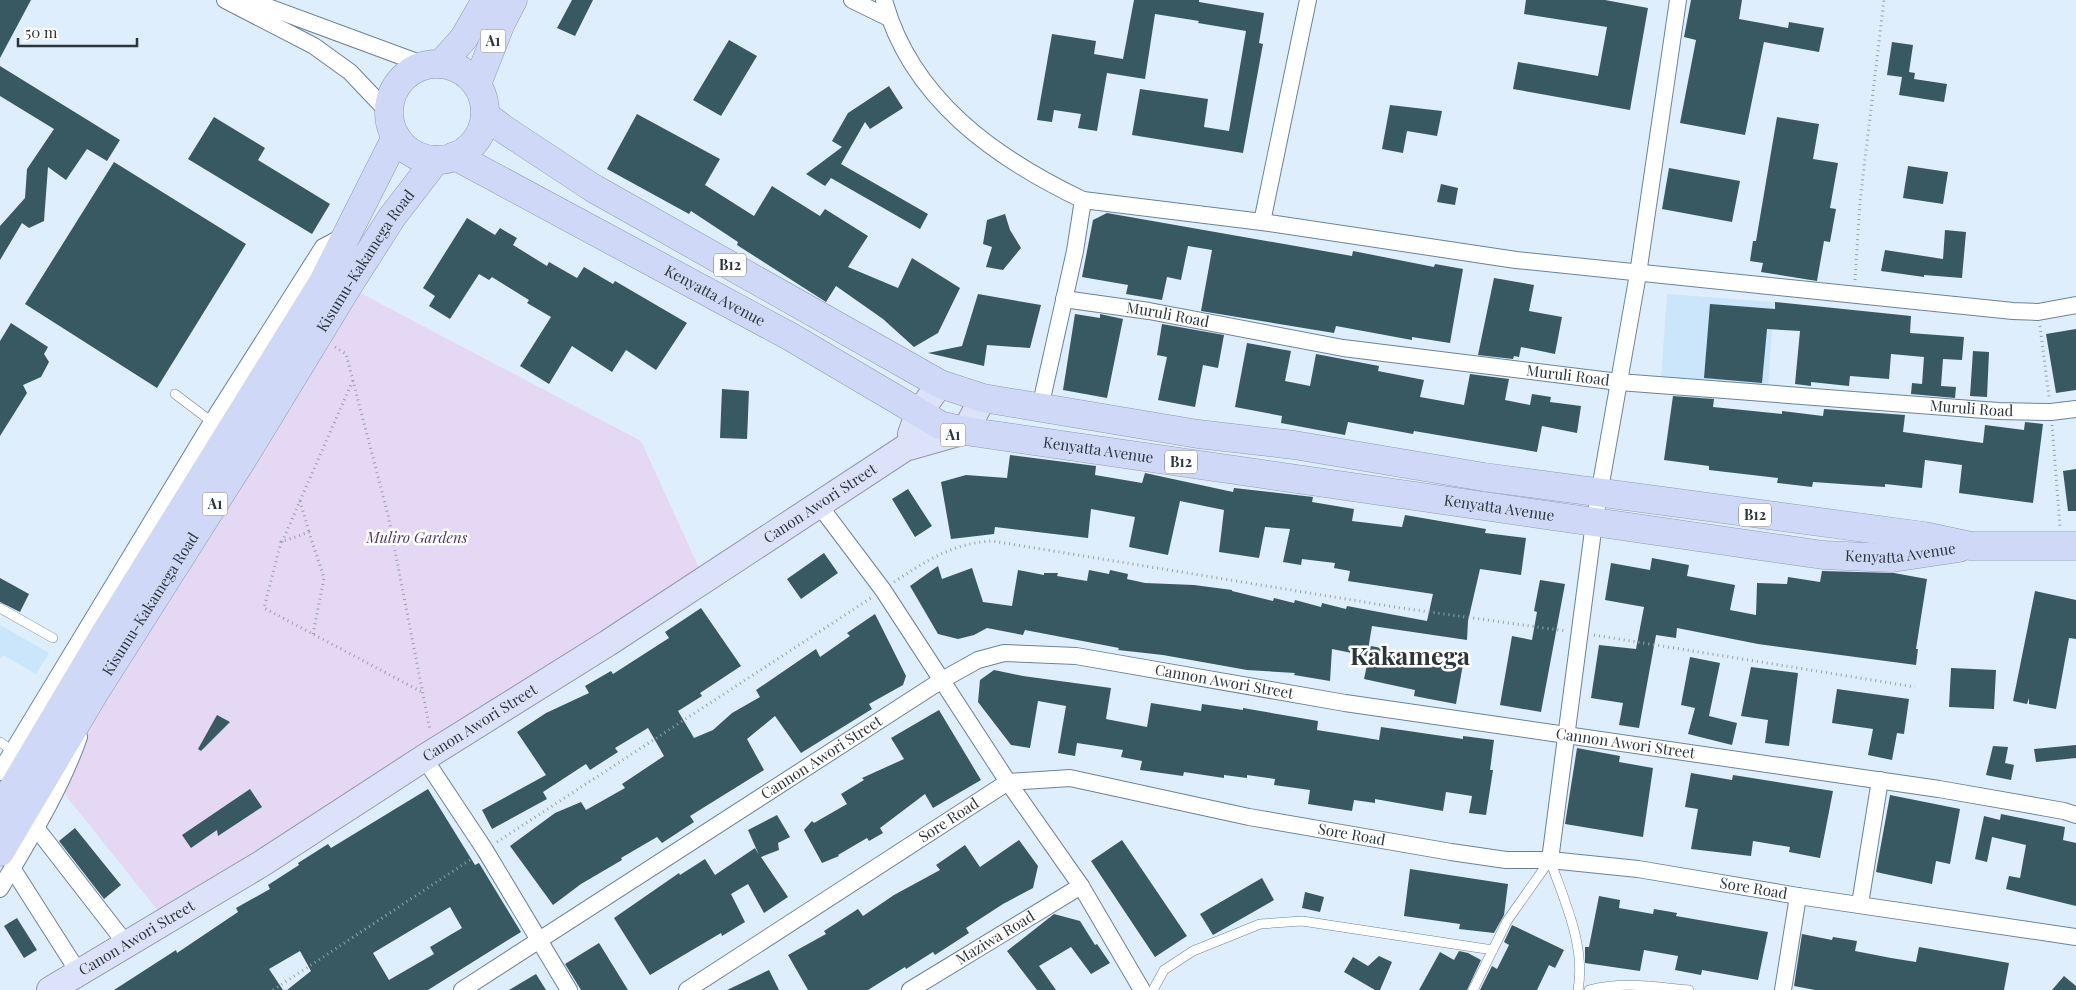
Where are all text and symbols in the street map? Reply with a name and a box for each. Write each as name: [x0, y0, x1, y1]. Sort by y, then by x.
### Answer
scale bar: [18, 15, 136, 47]
text: 50 m: [25, 22, 58, 42]
road number: A1: [480, 29, 506, 52]
street label: Kisumu-Kakamega Road: [311, 185, 419, 335]
road number: B12: [714, 254, 746, 276]
street label: Kenyatta Avenue: [661, 260, 769, 330]
street label: Muruli Road: [1125, 297, 1211, 331]
street label: Muruli Road: [1525, 360, 1611, 390]
street label: Muruli Road: [1929, 395, 2014, 420]
road number: A1: [940, 424, 966, 446]
street label: Kenyatta Avenue: [1042, 431, 1155, 467]
road number: B12: [1165, 451, 1197, 474]
street label: Canon Awori Street: [759, 458, 881, 547]
street label: Kenyatta Avenue: [1443, 489, 1556, 525]
road number: A1: [202, 492, 228, 516]
road number: B12: [1739, 504, 1771, 526]
park label: Muliro Gardens: [366, 527, 468, 547]
street label: Kisumu-Kakamega Road: [97, 528, 203, 679]
street label: Kenyatta Avenue: [1845, 538, 1957, 567]
district label: Kakamega: [1350, 638, 1470, 671]
street label: Cannon Awori Street: [1153, 659, 1296, 703]
street label: Canon Awori Street: [418, 679, 541, 766]
street label: Cannon Awori Street: [757, 710, 886, 803]
street label: Cannon Awori Street: [1555, 723, 1697, 763]
street label: Sore Road: [914, 792, 983, 846]
street label: Sore Road: [1316, 818, 1387, 850]
street label: Sore Road: [1718, 872, 1789, 903]
street label: Canon Awori Street: [75, 895, 198, 980]
street label: Maziwa Road: [952, 905, 1038, 969]

